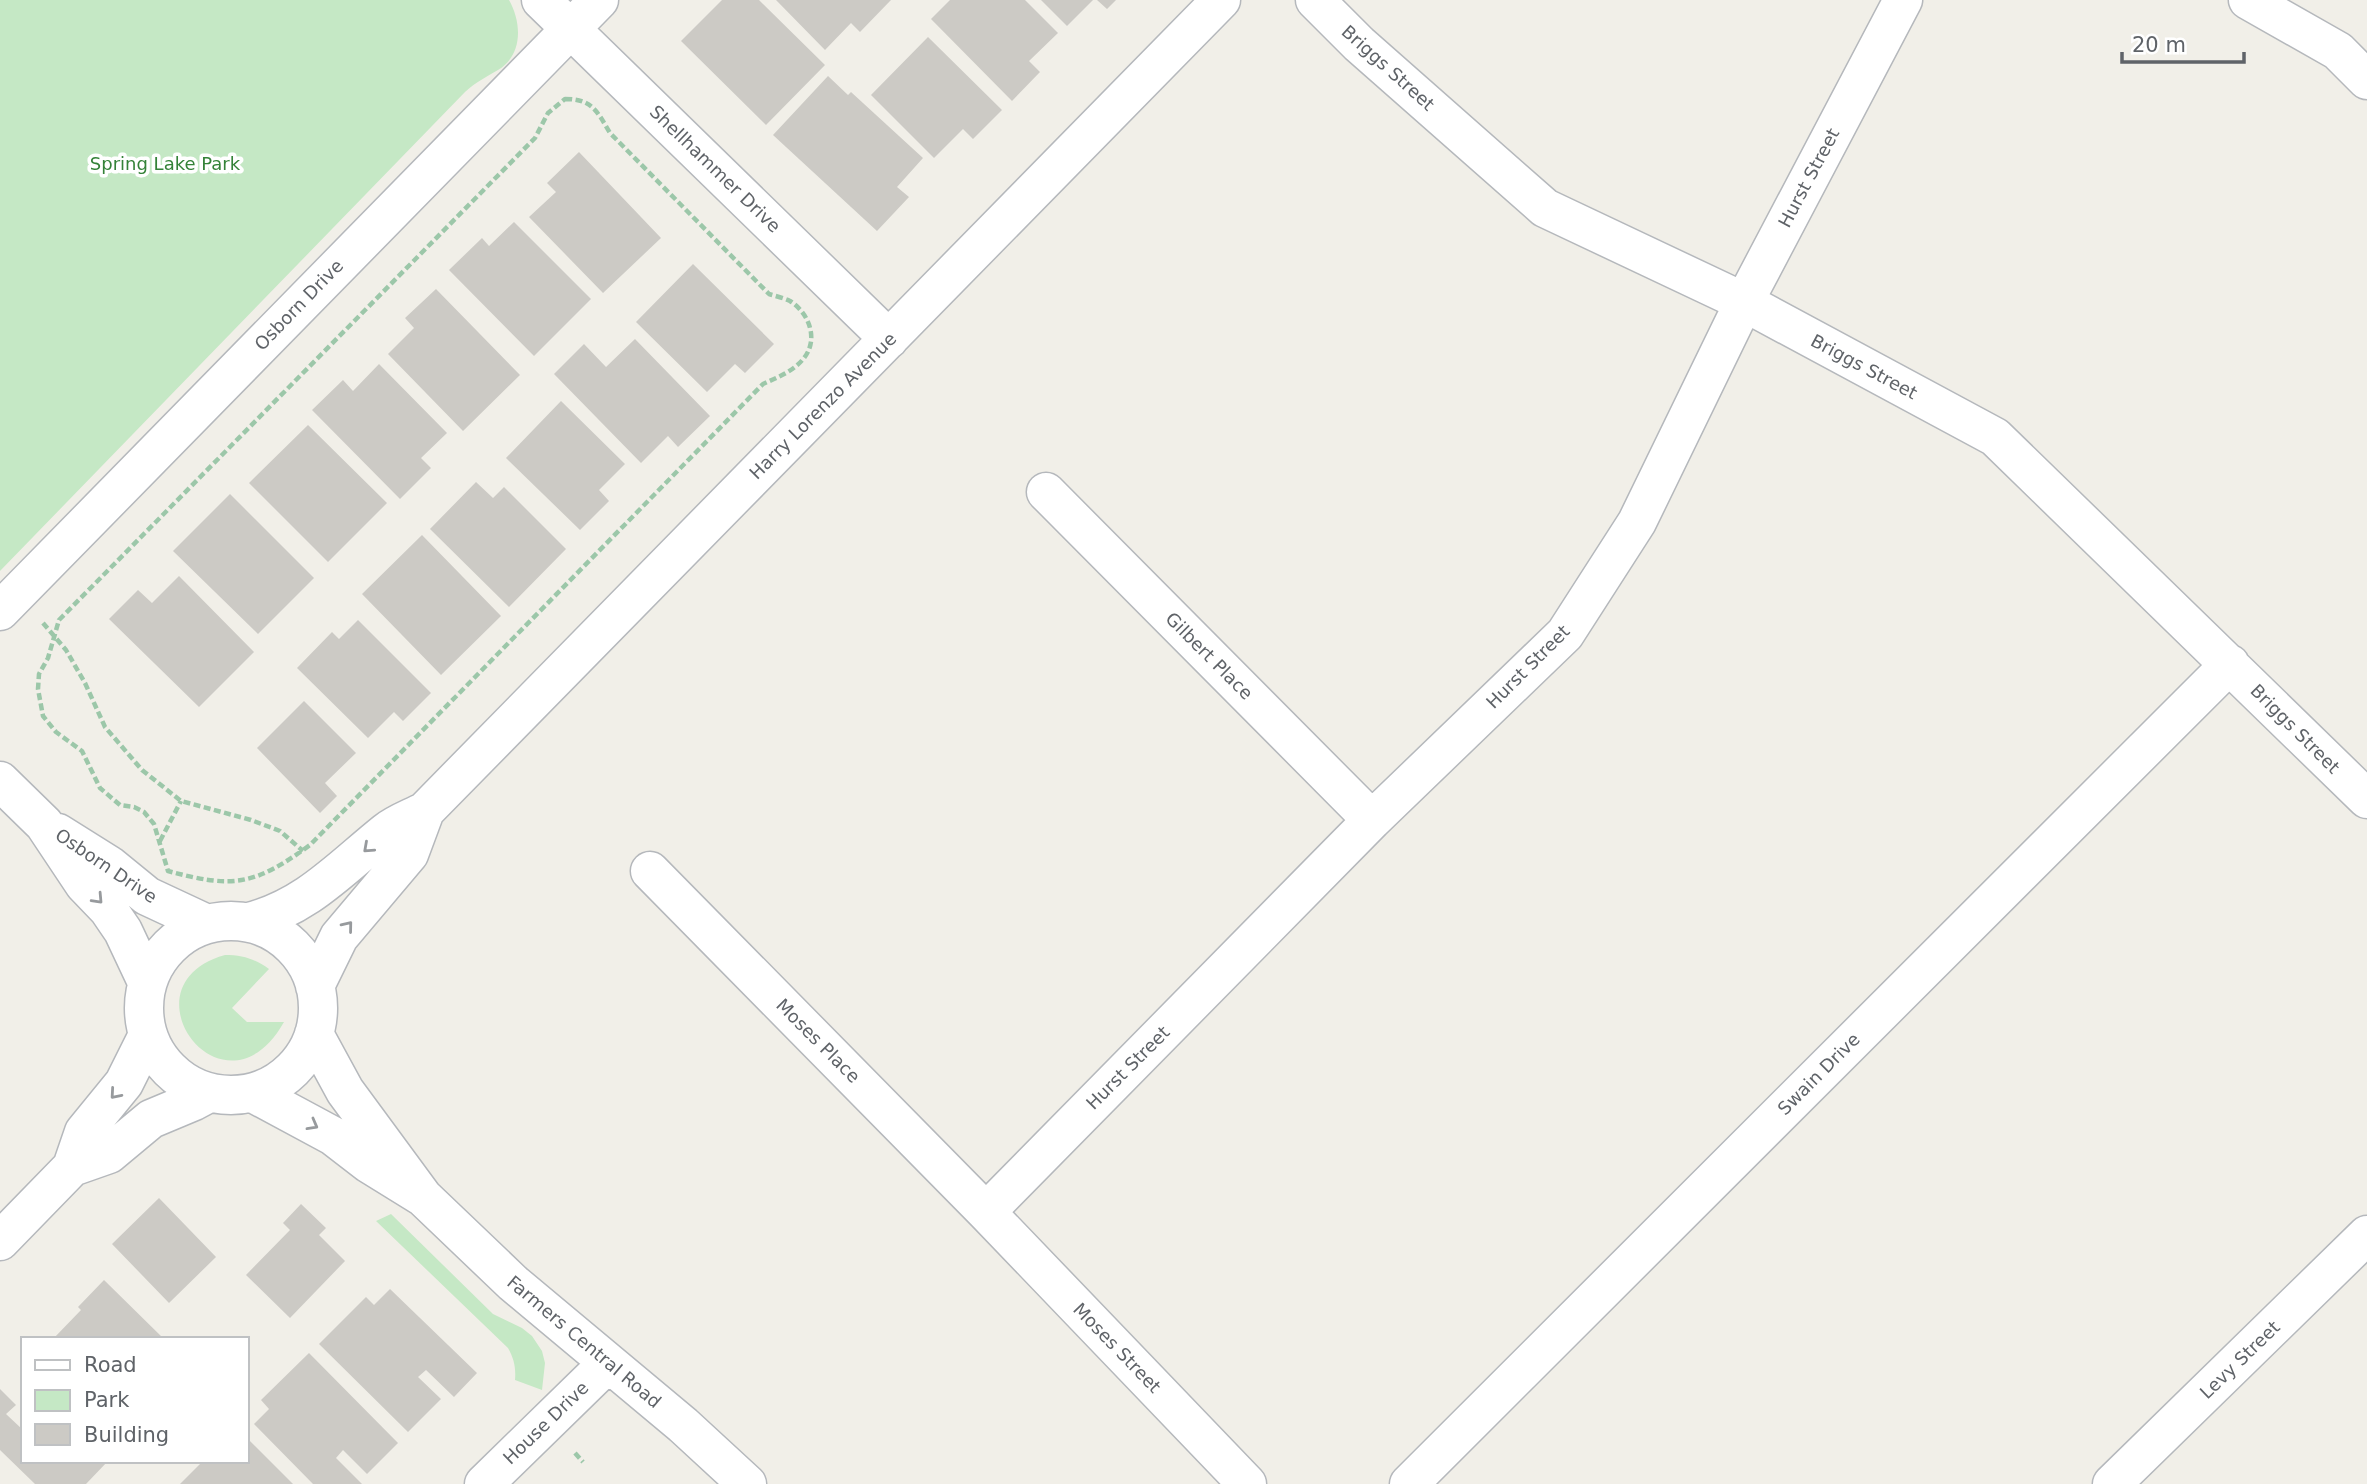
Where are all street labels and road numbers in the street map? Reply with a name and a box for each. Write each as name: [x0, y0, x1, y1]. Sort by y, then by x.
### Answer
street label: Briggs Street: [1338, 21, 1439, 115]
street label: Shellhammer Drive: [646, 101, 785, 236]
street label: Hurst Street: [1774, 125, 1843, 231]
street label: Osborn Drive: [250, 255, 347, 354]
street label: Harry Lorenzo Avenue: [745, 328, 900, 483]
street label: Briggs Street: [1807, 330, 1921, 403]
street label: Gilbert Place: [1161, 608, 1257, 704]
street label: Hurst Street: [1482, 621, 1574, 713]
street label: Briggs Street: [2246, 680, 2344, 778]
street label: Osborn Drive: [51, 824, 161, 907]
street label: Moses Place: [772, 994, 865, 1087]
street label: Hurst Street: [1082, 1022, 1174, 1114]
street label: Swain Drive: [1773, 1028, 1864, 1119]
street label: Farmers Central Road: [503, 1271, 666, 1412]
street label: Moses Street: [1069, 1298, 1165, 1397]
street label: Levy Street: [2195, 1316, 2284, 1403]
street label: House Drive: [499, 1377, 593, 1468]

